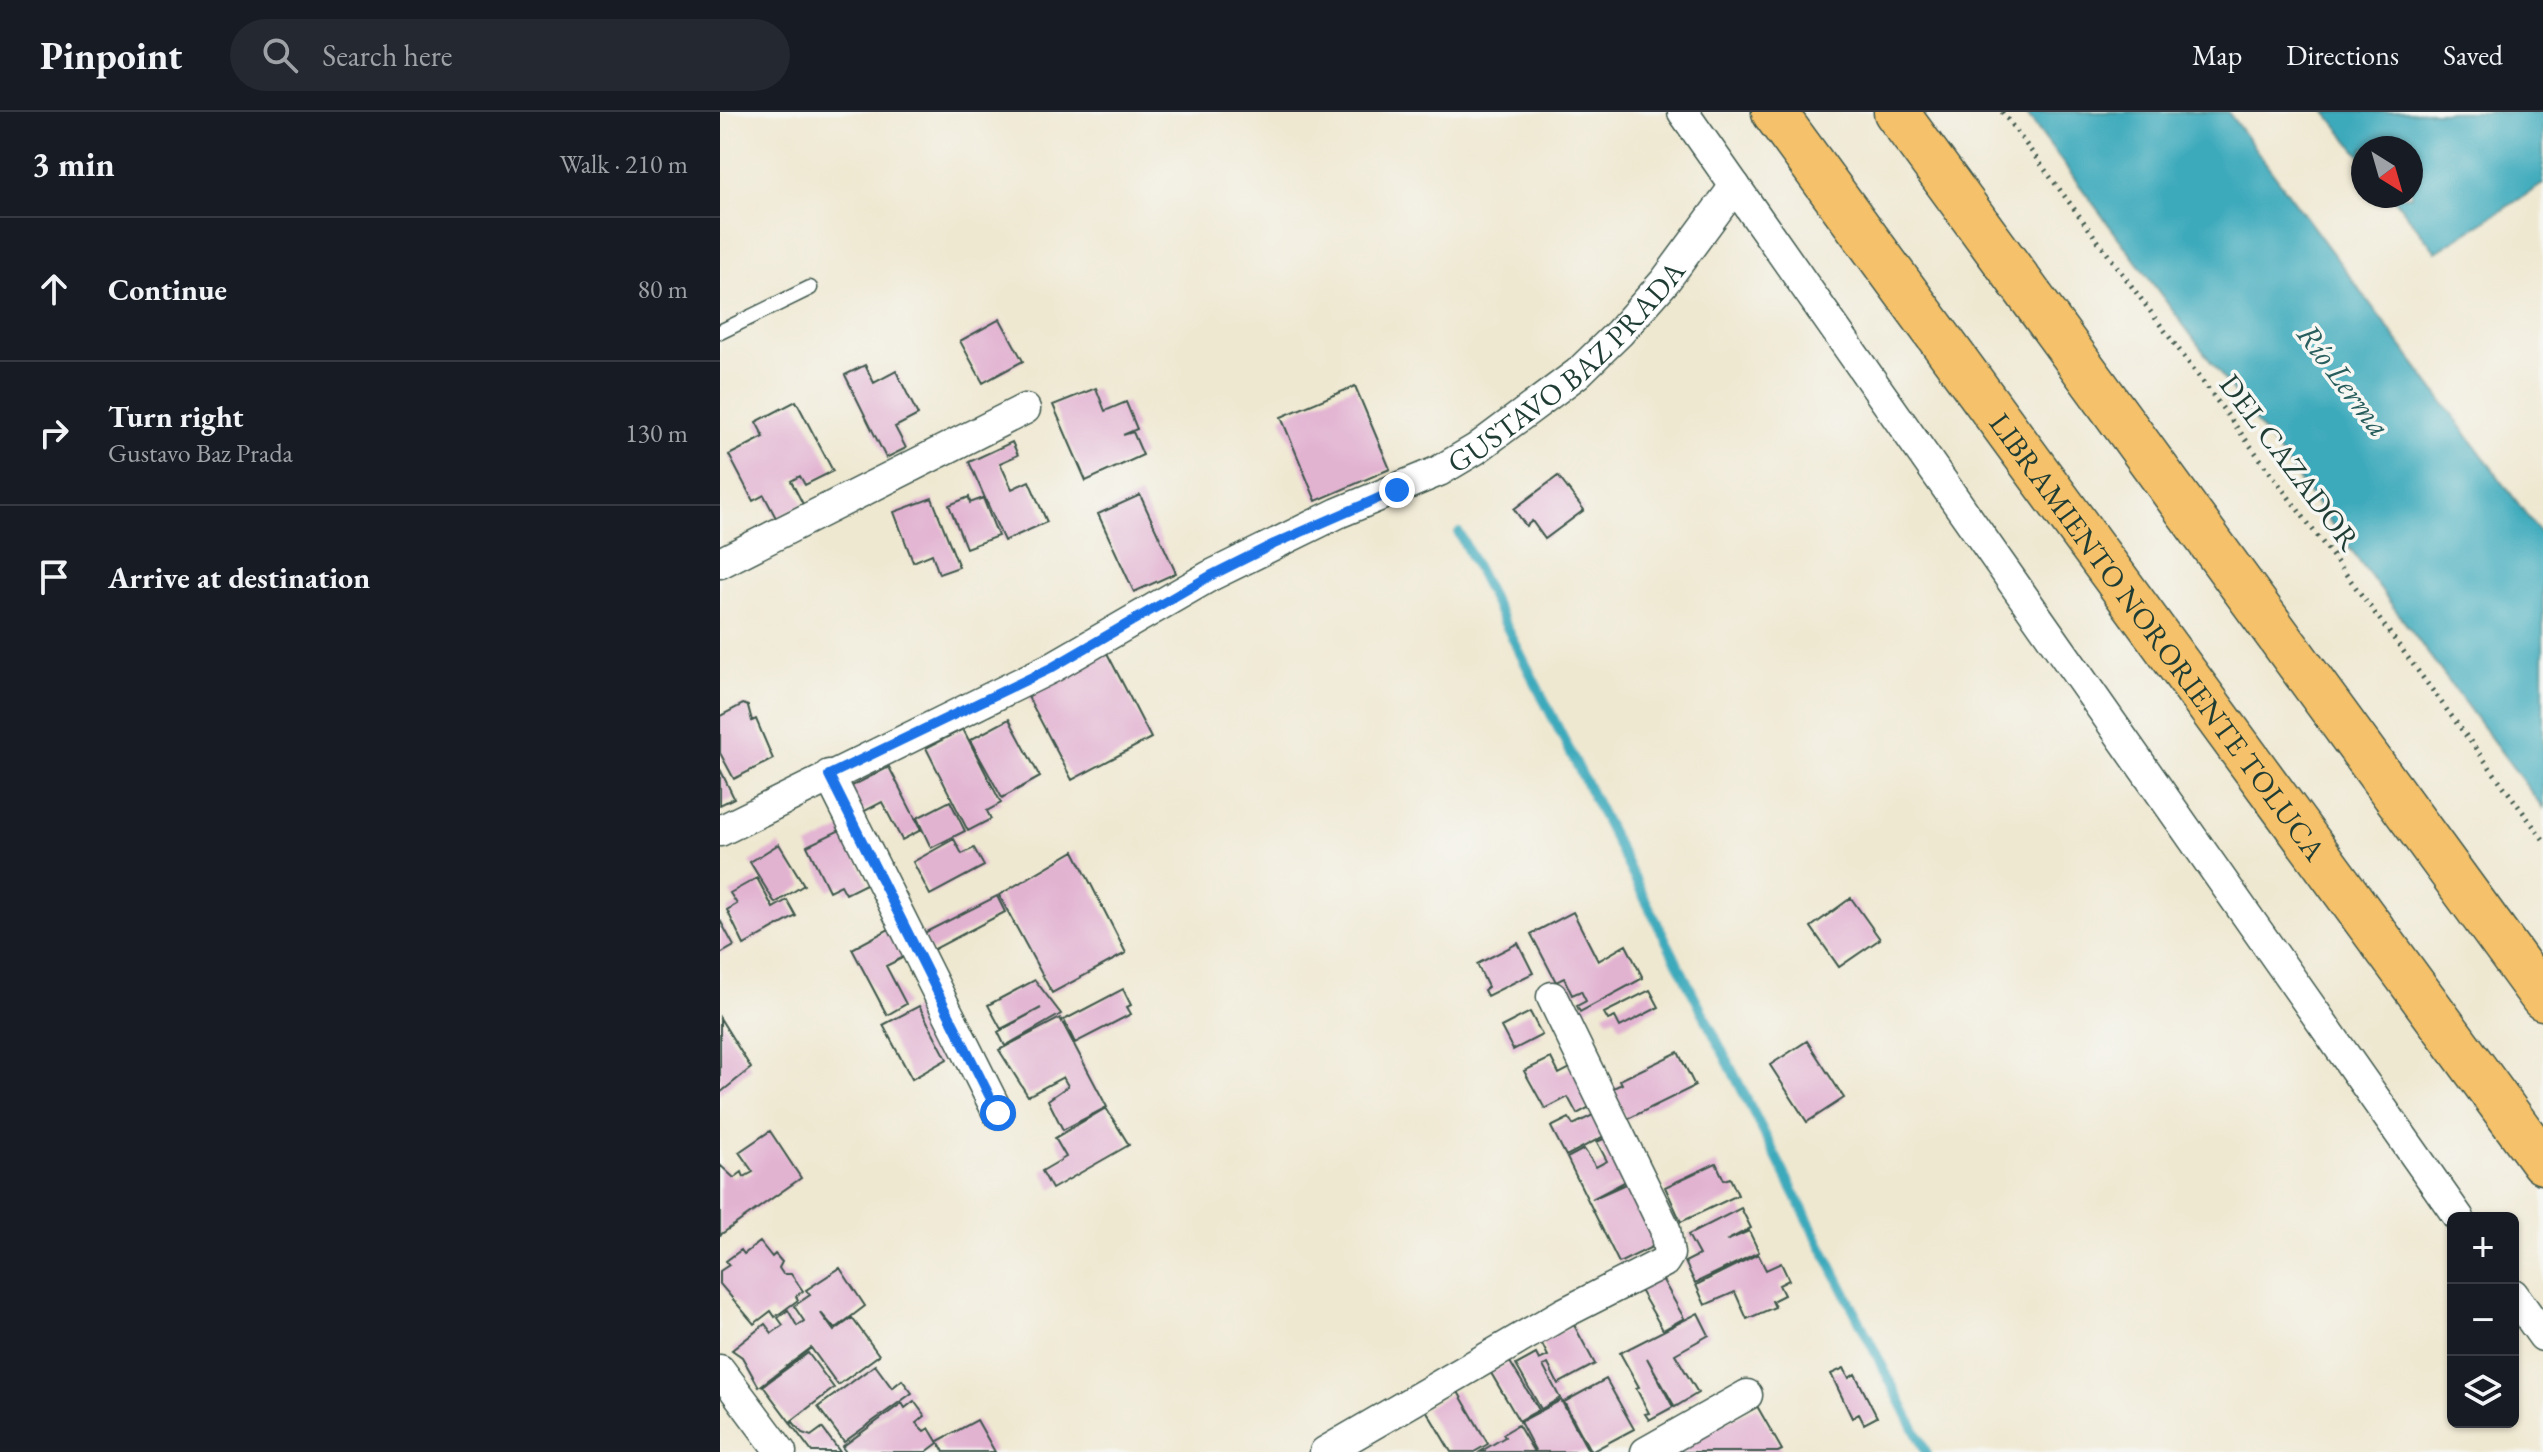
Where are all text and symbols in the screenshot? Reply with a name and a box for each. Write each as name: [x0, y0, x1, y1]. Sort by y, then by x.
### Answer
search box: [230, 19, 790, 91]
text: Pinpoint: [40, 31, 182, 80]
icon: search: [258, 33, 302, 77]
text: Search here: [322, 36, 452, 75]
text: Map: [2192, 37, 2242, 73]
text: Directions: [2286, 37, 2399, 73]
text: Saved: [2443, 37, 2503, 73]
north arrow: [2351, 136, 2423, 208]
text: 3 min: [32, 142, 115, 186]
text: Walk · 210 m: [560, 147, 688, 181]
street label: GUSTAVO BAZ PRADA: [1440, 252, 1693, 481]
icon: ahead: [32, 267, 76, 311]
text: Continue: [108, 270, 227, 309]
text: 80 m: [638, 272, 688, 306]
water label: Río Lerma: [2288, 315, 2400, 445]
street label: DEL CAZADOR: [2211, 366, 2369, 558]
text: Turn right: [108, 397, 244, 436]
street label: LIBRAMIENTO NORORIENTE TOLUCA: [1981, 405, 2335, 868]
icon: right: [32, 411, 76, 455]
text: 130 m: [625, 416, 688, 450]
text: Gustavo Baz Prada: [108, 436, 293, 470]
route end: [1379, 472, 1415, 508]
icon: arrive: [32, 555, 76, 599]
text: Arrive at destination: [108, 558, 370, 597]
route start: [980, 1095, 1016, 1131]
map controls: [2447, 1212, 2519, 1428]
button: +: [2447, 1212, 2519, 1284]
button: −: [2447, 1284, 2519, 1356]
button: layers: [2447, 1356, 2519, 1428]

